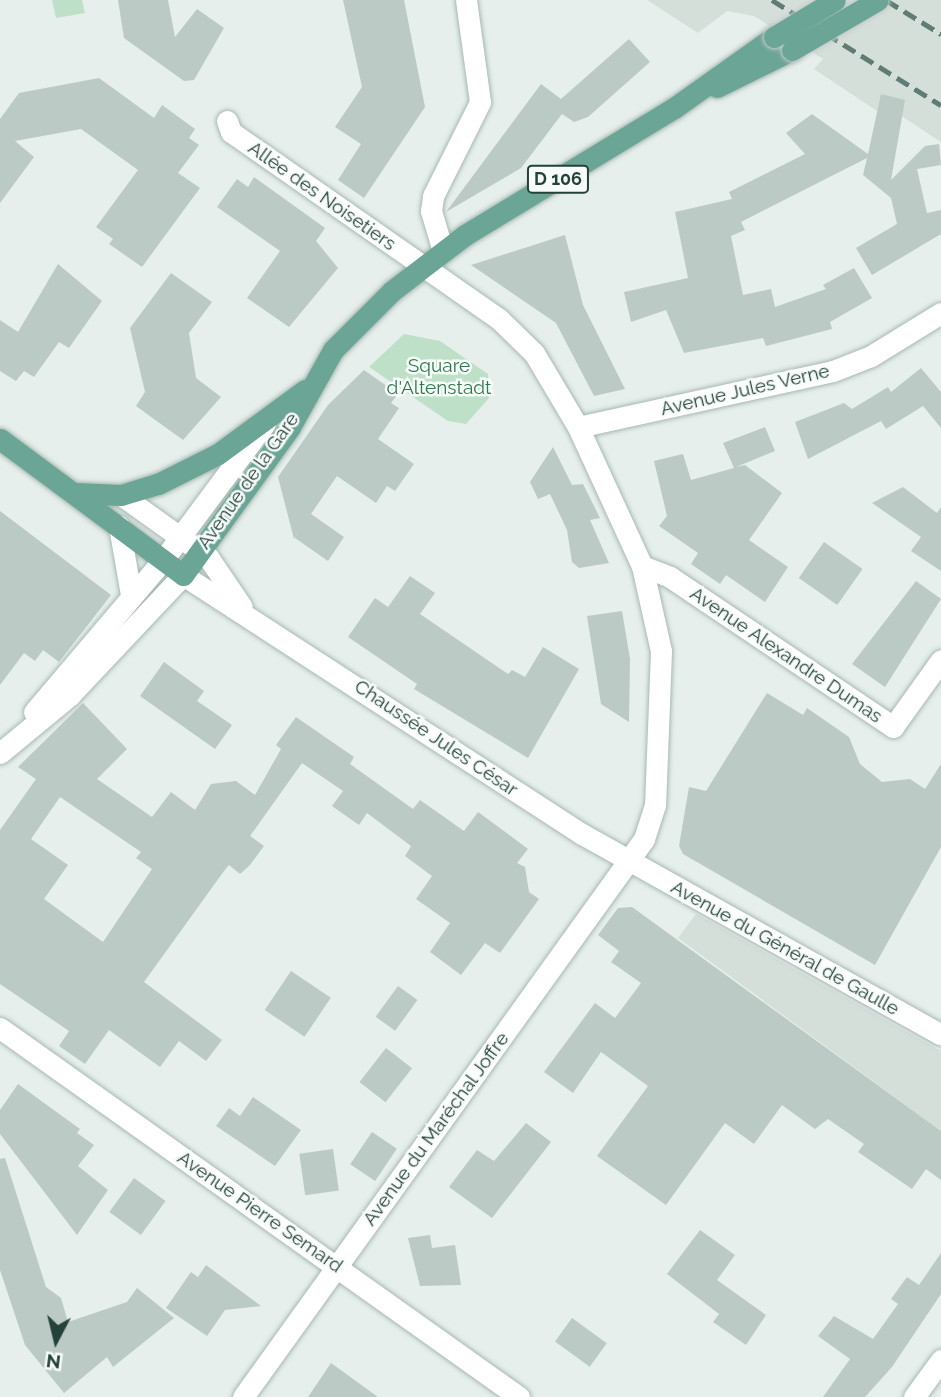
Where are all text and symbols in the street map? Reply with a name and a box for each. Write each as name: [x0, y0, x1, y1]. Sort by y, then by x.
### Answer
street label: Allée des Noisetiers: [244, 136, 400, 256]
road number: D 106: [526, 164, 590, 194]
park label: Square d'Altenstadt: [387, 355, 491, 399]
street label: Avenue Jules Verne: [658, 359, 832, 421]
street label: Avenue de la Gare: [192, 408, 304, 554]
street label: Avenue Alexandre Dumas: [685, 582, 887, 728]
street label: Chaussée Jules César: [350, 675, 522, 801]
street label: Avenue du Général de Gaulle: [667, 875, 903, 1021]
street label: Avenue du Maréchal Joffre: [358, 1027, 514, 1231]
street label: Avenue Pierre Semard: [173, 1146, 347, 1278]
north arrow: [21, 1306, 91, 1376]
text: N: [45, 1350, 62, 1374]

